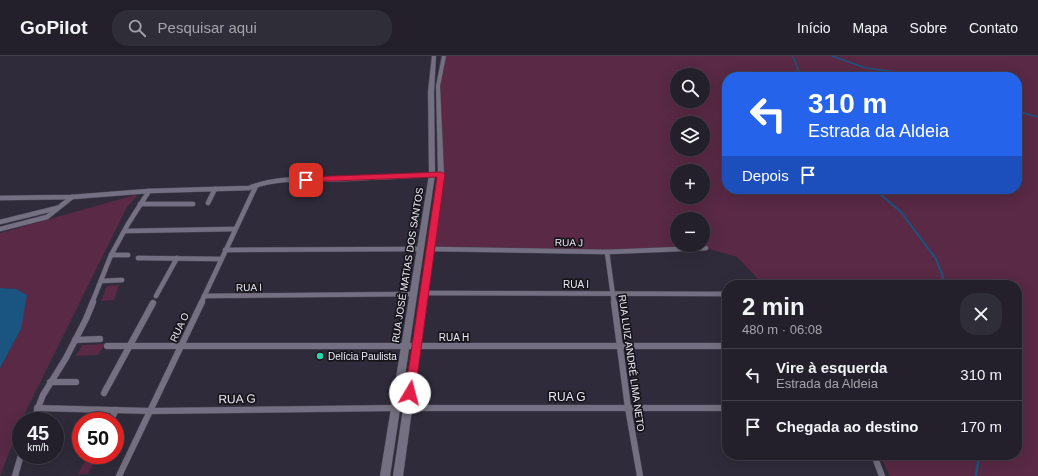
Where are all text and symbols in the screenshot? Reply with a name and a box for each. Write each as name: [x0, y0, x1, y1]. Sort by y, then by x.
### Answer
search box: [112, 10, 392, 46]
text: GoPilot: [20, 17, 88, 38]
icon: search: [126, 17, 148, 39]
text: Pesquisar aqui: [158, 19, 257, 36]
text: Início: [797, 20, 831, 36]
text: Mapa: [853, 20, 888, 36]
text: Sobre: [910, 20, 947, 36]
text: Contato: [969, 20, 1018, 36]
map controls: [670, 68, 710, 252]
button: search: [670, 68, 710, 108]
icon: left: [742, 88, 794, 140]
text: 310 m: [808, 88, 887, 119]
button: layers: [670, 116, 710, 156]
text: Estrada da Aldeia: [808, 121, 949, 141]
pin: [289, 163, 323, 197]
button: +: [670, 164, 710, 204]
icon: arrive: [797, 164, 819, 186]
text: Depois: [742, 167, 789, 184]
icon: arrive: [295, 169, 317, 191]
street label: RUA JOSÉ MATIAS DOS SANTOS: [389, 186, 425, 343]
button: −: [670, 212, 710, 252]
street label: RUA J: [555, 237, 583, 248]
street label: RUA I: [563, 279, 589, 290]
street label: RUA I: [236, 282, 262, 293]
text: 2 min: [742, 293, 805, 320]
button: close: [960, 293, 1002, 335]
street label: RUA LUIZ ANDRÉ LIMA NETO: [616, 294, 648, 432]
street label: RUA O: [168, 311, 191, 344]
text: 480 m · 06:08: [742, 322, 822, 337]
street label: RUA H: [439, 332, 469, 343]
marker: Delícia Paulista: [315, 351, 325, 361]
place label: Delícia Paulista: [328, 351, 397, 362]
text: Vire à esquerda: [776, 359, 887, 376]
icon: left: [742, 364, 764, 386]
text: 310 m: [960, 366, 1002, 383]
position arrow: [389, 372, 431, 414]
text: Estrada da Aldeia: [776, 376, 878, 391]
street label: RUA G: [548, 390, 586, 404]
street label: RUA G: [218, 392, 256, 406]
speed limit sign: 50: [72, 412, 124, 464]
icon: arrive: [742, 416, 764, 438]
text: Chegada ao destino: [776, 418, 919, 435]
text: 170 m: [960, 418, 1002, 435]
text: 45: [27, 422, 49, 444]
text: km/h: [27, 442, 49, 453]

